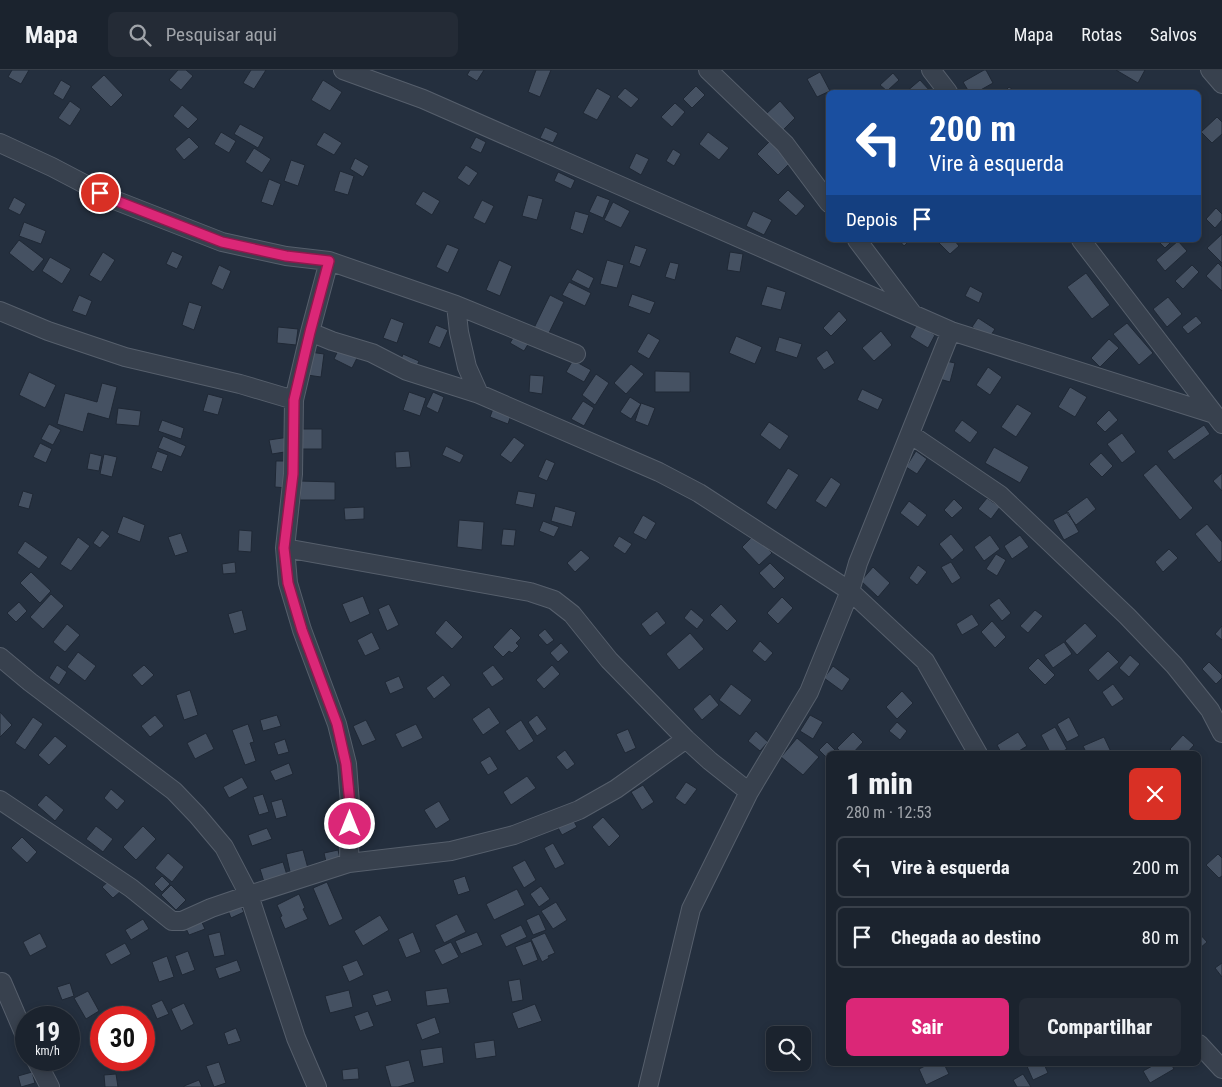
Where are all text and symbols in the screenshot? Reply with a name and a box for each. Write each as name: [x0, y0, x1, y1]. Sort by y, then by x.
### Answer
search box: [108, 12, 458, 57]
text: Mapa: [25, 21, 78, 49]
icon: search: [126, 21, 154, 49]
text: Pesquisar aqui: [166, 23, 277, 46]
text: Mapa: [1014, 24, 1053, 45]
text: Rotas: [1081, 24, 1122, 45]
text: Salvos: [1150, 24, 1197, 45]
text: 200 m: [929, 109, 1016, 150]
icon: left: [846, 110, 911, 175]
text: Vire à esquerda: [929, 151, 1064, 176]
pin: [79, 172, 121, 214]
icon: arrive: [86, 179, 114, 207]
icon: arrive: [908, 205, 936, 233]
text: Depois: [846, 208, 898, 231]
text: 1 min: [846, 766, 913, 801]
button: close: [1129, 768, 1181, 820]
position arrow: [323, 797, 375, 849]
text: 280 m · 12:53: [846, 803, 932, 822]
icon: left: [848, 853, 876, 881]
text: Vire à esquerda: [891, 856, 1010, 879]
text: 200 m: [1132, 856, 1179, 879]
icon: arrive: [848, 923, 876, 951]
text: Chegada ao destino: [891, 926, 1041, 949]
text: 80 m: [1142, 926, 1179, 949]
button: Sair: [846, 998, 1009, 1056]
button: Compartilhar: [1019, 998, 1181, 1056]
speed limit sign: 30: [90, 1006, 155, 1071]
text: 19: [35, 1018, 60, 1047]
map controls: [766, 1026, 811, 1071]
button: search: [766, 1026, 811, 1071]
text: km/h: [35, 1044, 60, 1058]

